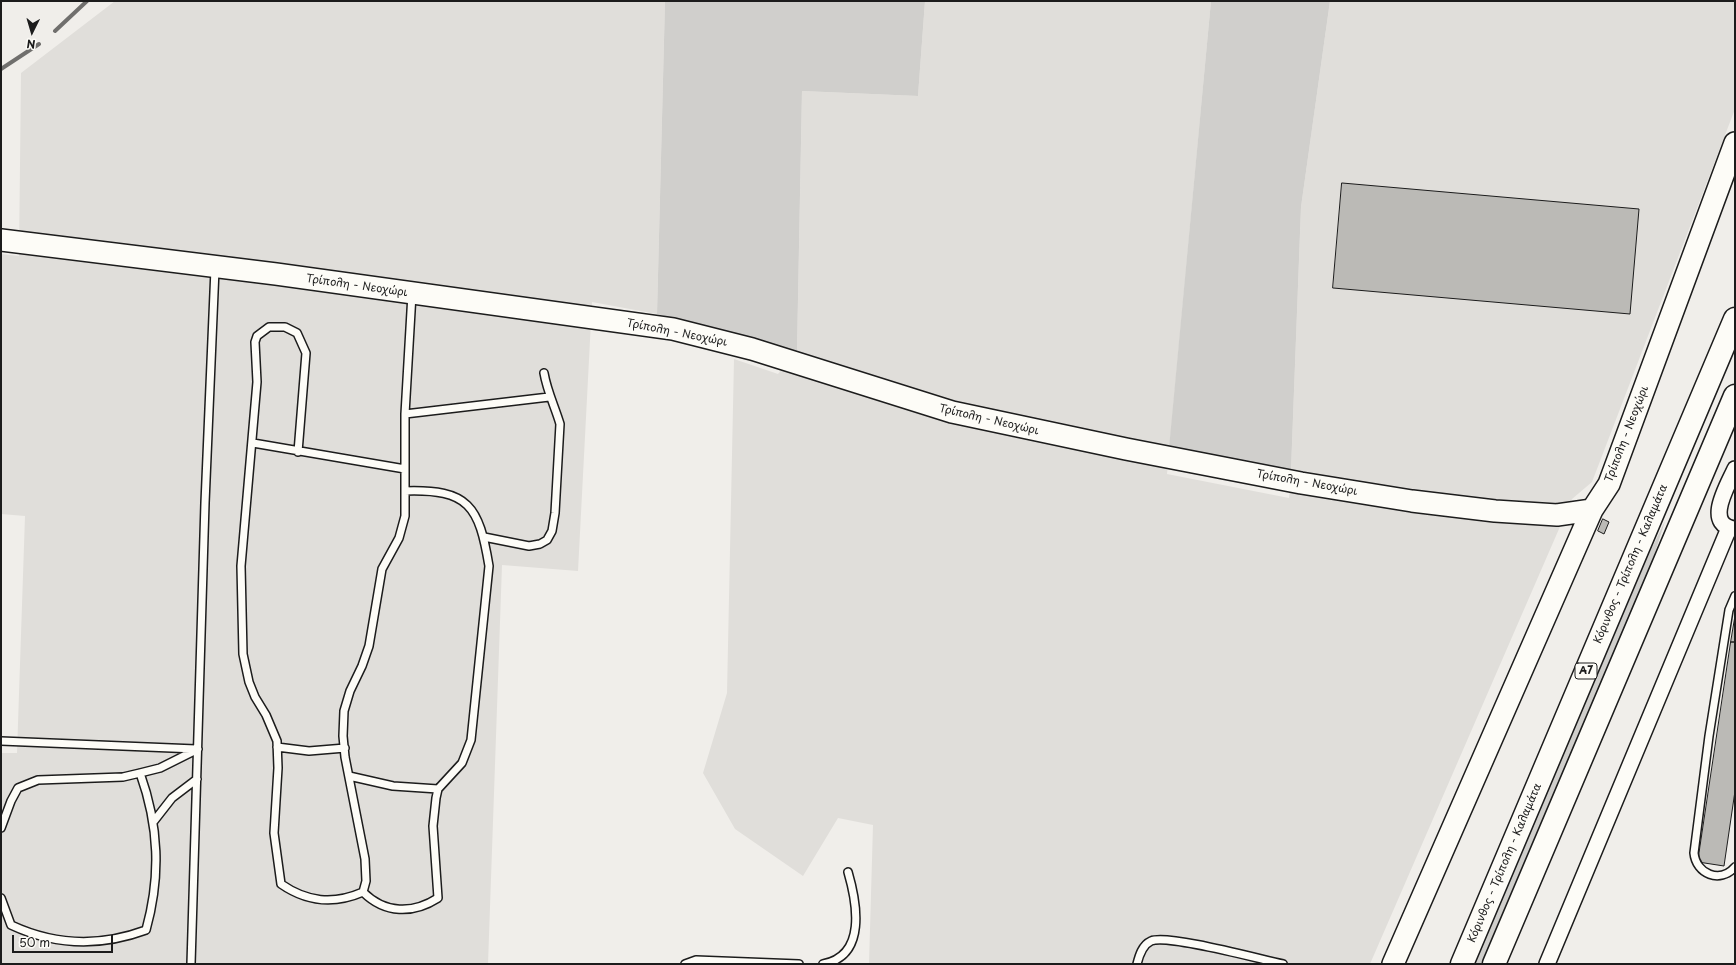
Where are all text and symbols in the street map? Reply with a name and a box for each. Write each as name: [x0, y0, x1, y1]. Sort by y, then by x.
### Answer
north arrow: [12, 12, 52, 52]
text: N: [26, 36, 36, 53]
street label: Τρίπολη - Νεοχώρι: [305, 272, 409, 300]
street label: Τρίπολη - Νεοχώρι: [625, 317, 729, 349]
street label: Τρίπολη - Νεοχώρι: [1602, 384, 1652, 484]
street label: Τρίπολη - Νεοχώρι: [938, 402, 1040, 438]
street label: Τρίπολη - Νεοχώρι: [1255, 468, 1359, 498]
street label: Κόρινθος - Τρίπολη - Καλαμάτα: [1591, 482, 1671, 646]
road number: Α7: [1575, 663, 1597, 679]
street label: Κόρινθος - Τρίπολη - Καλαμάτα: [1465, 781, 1545, 945]
scale bar: [14, 927, 115, 953]
text: 50 m: [19, 933, 50, 951]

